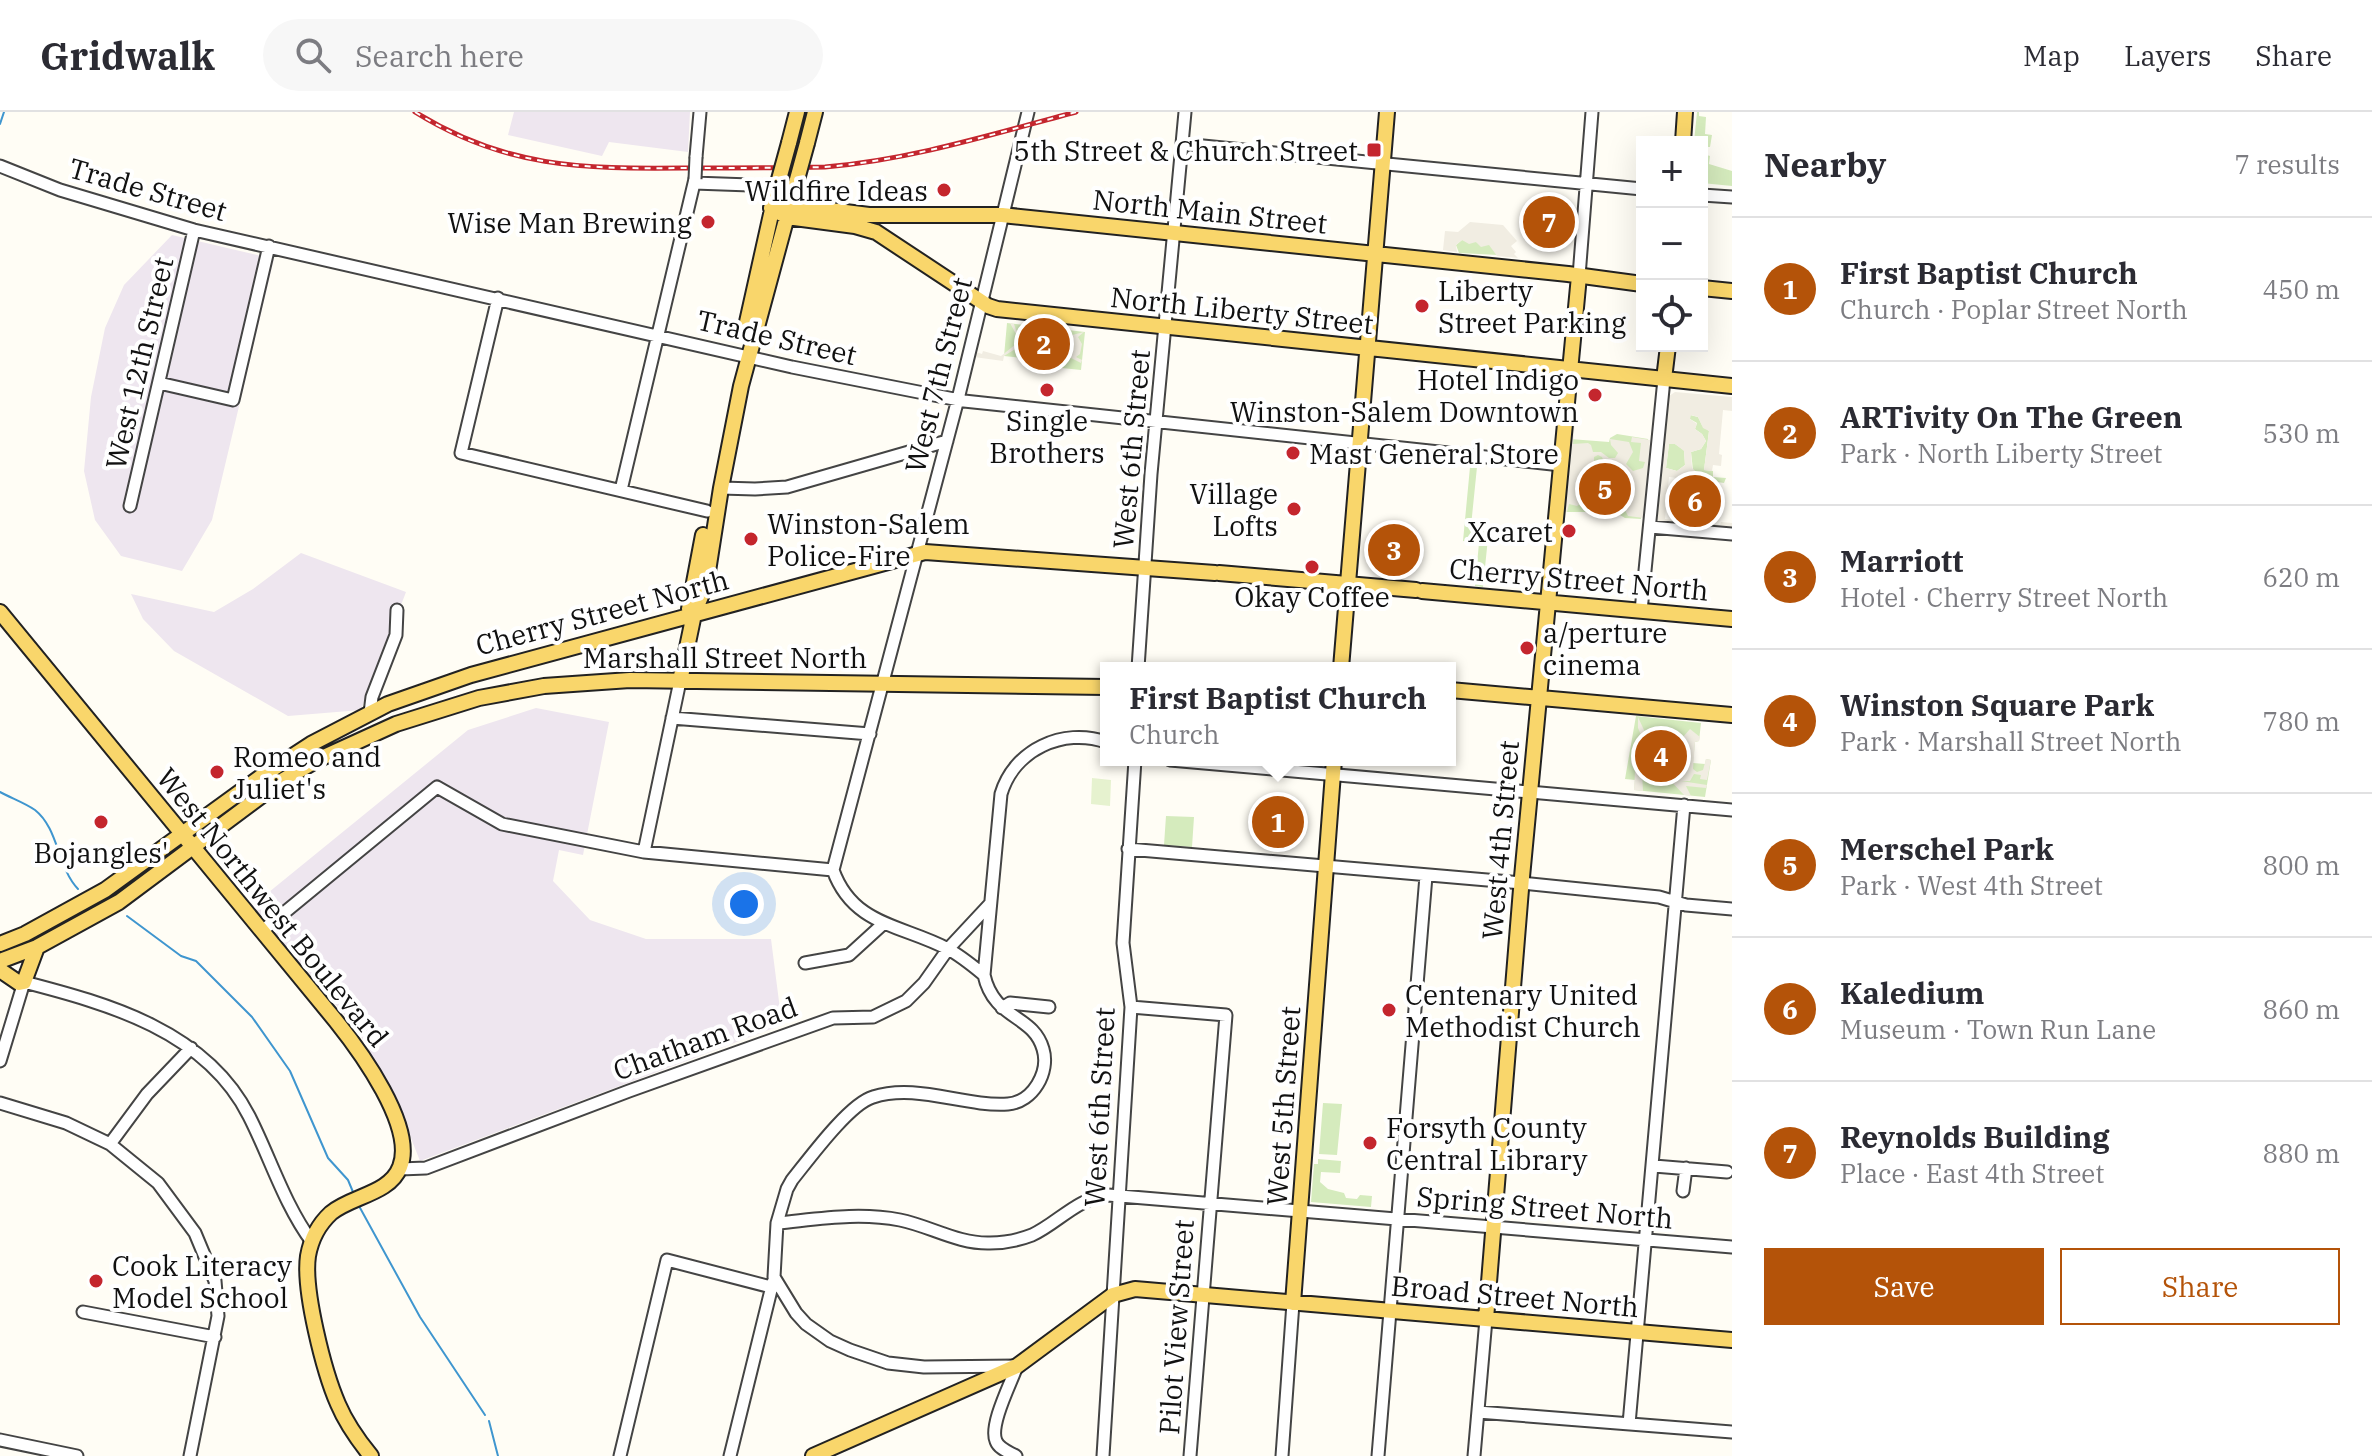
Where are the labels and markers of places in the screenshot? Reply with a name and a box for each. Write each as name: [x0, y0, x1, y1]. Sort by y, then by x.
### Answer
place label: 5th Street & Church Street: [1013, 132, 1358, 169]
marker: 5th Street & Church Street: [1365, 141, 1383, 159]
place label: Wildfire Ideas: [744, 172, 928, 209]
marker: Wildfire Ideas: [935, 181, 953, 199]
pin: 7: [1523, 192, 1575, 252]
place label: Wise Man Brewing: [447, 204, 692, 241]
marker: Wise Man Brewing: [699, 213, 717, 231]
place label: Liberty Street Parking: [1438, 272, 1626, 341]
marker: Liberty Street Parking: [1413, 297, 1431, 315]
pin: 2: [1018, 314, 1070, 374]
place label: Hotel Indigo Winston-Salem Downtown: [1230, 361, 1579, 430]
marker: Single Brothers: [1038, 381, 1056, 399]
marker: Hotel Indigo Winston-Salem Downtown: [1586, 386, 1604, 404]
place label: Single Brothers: [989, 402, 1105, 471]
place label: Mast General Store: [1309, 435, 1559, 472]
marker: Mast General Store: [1284, 444, 1302, 462]
pin: 5: [1579, 459, 1631, 519]
pin: 6: [1669, 471, 1721, 531]
place label: Village Lofts: [1189, 475, 1278, 544]
marker: Village Lofts: [1285, 500, 1303, 518]
place label: Winston-Salem Police-Fire: [767, 505, 970, 574]
place label: Xcaret: [1468, 513, 1553, 550]
pin: 3: [1368, 520, 1420, 580]
marker: Xcaret: [1560, 522, 1578, 540]
marker: Winston-Salem Police-Fire: [742, 530, 760, 548]
marker: Okay Coffee: [1303, 558, 1321, 576]
place label: Okay Coffee: [1234, 578, 1390, 615]
place label: a/perture cinema: [1543, 614, 1667, 683]
marker: a/perture cinema: [1518, 639, 1536, 657]
pin: 4: [1635, 726, 1687, 786]
place label: Romeo and Juliet's: [233, 738, 381, 807]
marker: Romeo and Juliet's: [208, 763, 226, 781]
pin: 1: [1252, 792, 1304, 852]
marker: Bojangles': [92, 813, 110, 831]
place label: Bojangles': [34, 834, 169, 871]
place label: Centenary United Methodist Church: [1405, 976, 1641, 1045]
marker: Centenary United Methodist Church: [1380, 1001, 1398, 1019]
place label: Forsyth County Central Library: [1386, 1109, 1587, 1178]
marker: Forsyth County Central Library: [1361, 1134, 1379, 1152]
place label: Cook Literacy Model School: [112, 1247, 292, 1316]
marker: Cook Literacy Model School: [87, 1272, 105, 1290]

